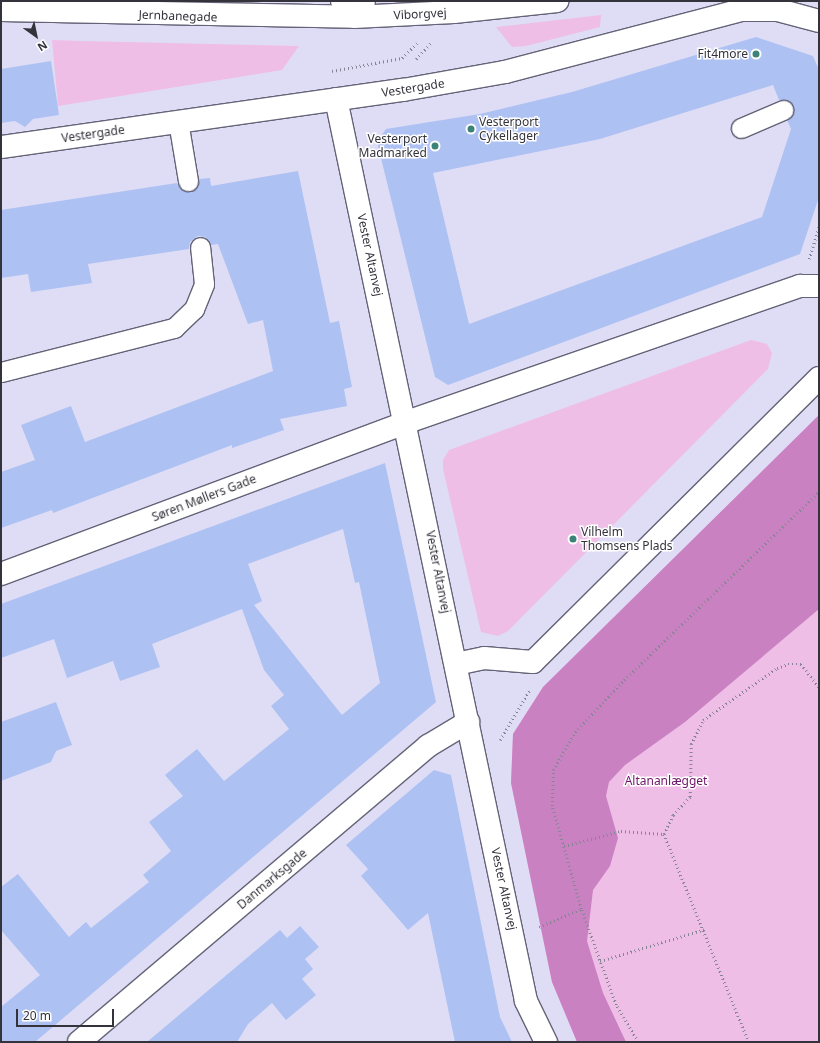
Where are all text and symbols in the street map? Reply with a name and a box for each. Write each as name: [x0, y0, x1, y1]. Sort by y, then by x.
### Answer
street label: Viborgvej: [393, 5, 447, 23]
street label: Jernbanegade: [138, 7, 218, 25]
north arrow: [16, 16, 56, 56]
text: N: [35, 38, 51, 55]
place label: Fit4more: [698, 47, 748, 61]
marker: Fit4more: [751, 49, 761, 59]
street label: Vestergade: [380, 76, 446, 100]
place label: Vesterport Cykellager: [479, 115, 538, 143]
street label: Vestergade: [60, 122, 126, 146]
marker: Vesterport Cykellager: [466, 124, 476, 134]
place label: Vesterport Madmarked: [359, 132, 427, 160]
marker: Vesterport Madmarked: [430, 141, 440, 151]
street label: Vester Altanvej: [354, 212, 386, 298]
street label: Søren Møllers Gade: [150, 471, 258, 525]
place label: Vilhelm Thomsens Plads: [581, 525, 673, 553]
street label: Vester Altanvej: [423, 529, 453, 615]
marker: Vilhelm Thomsens Plads: [568, 534, 578, 544]
park label: Altananlægget: [625, 774, 707, 788]
street label: Danmarksgade: [234, 846, 310, 912]
street label: Vester Altanvej: [488, 846, 520, 932]
scale bar: [18, 1001, 116, 1027]
text: 20 m: [23, 1007, 51, 1024]

